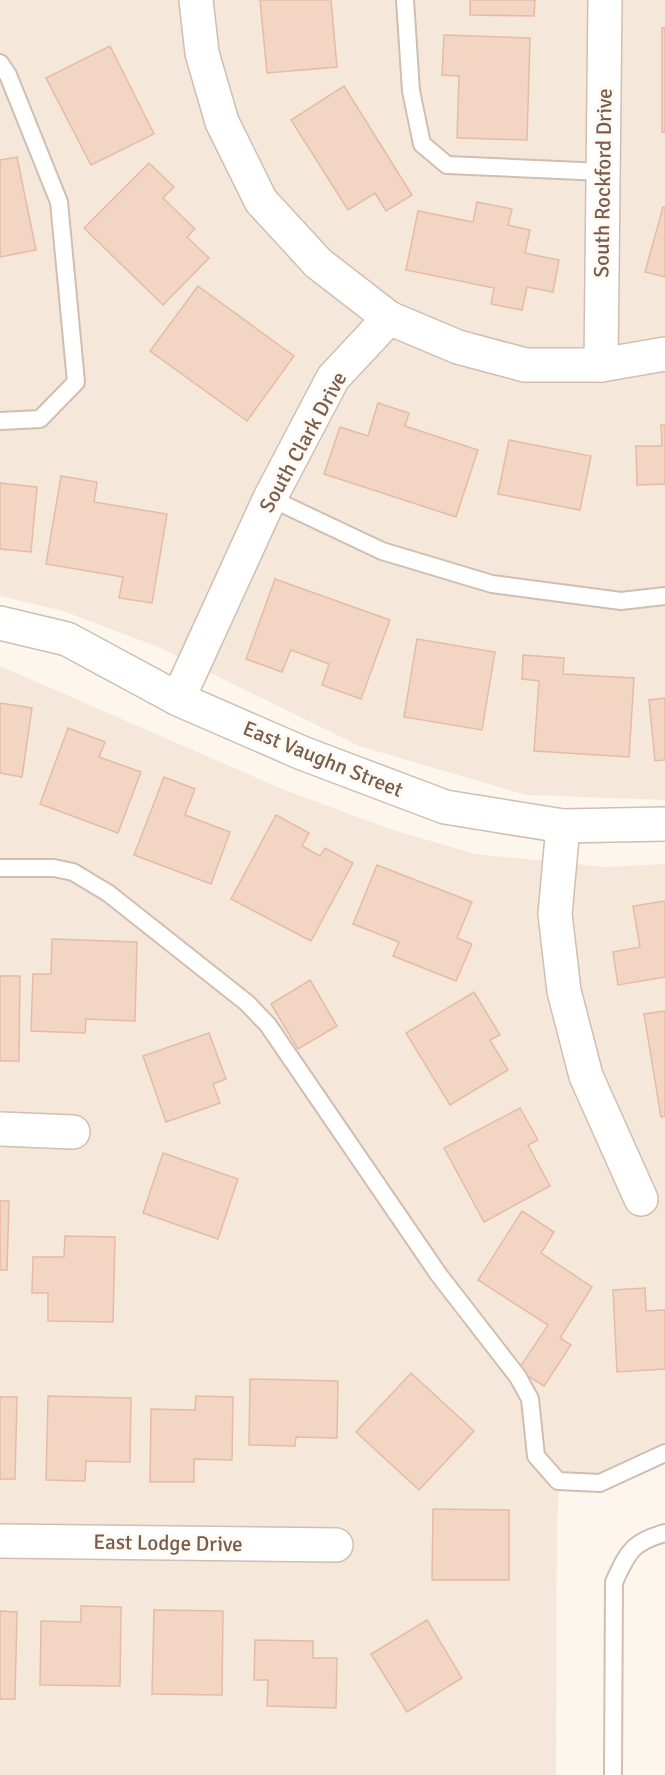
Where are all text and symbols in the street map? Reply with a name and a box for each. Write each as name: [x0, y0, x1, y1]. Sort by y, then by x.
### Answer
street label: South Rockford Drive: [588, 88, 618, 278]
street label: South Clark Drive: [254, 367, 352, 517]
street label: East Vaughn Street: [239, 715, 407, 803]
street label: East Lodge Drive: [93, 1529, 243, 1557]

